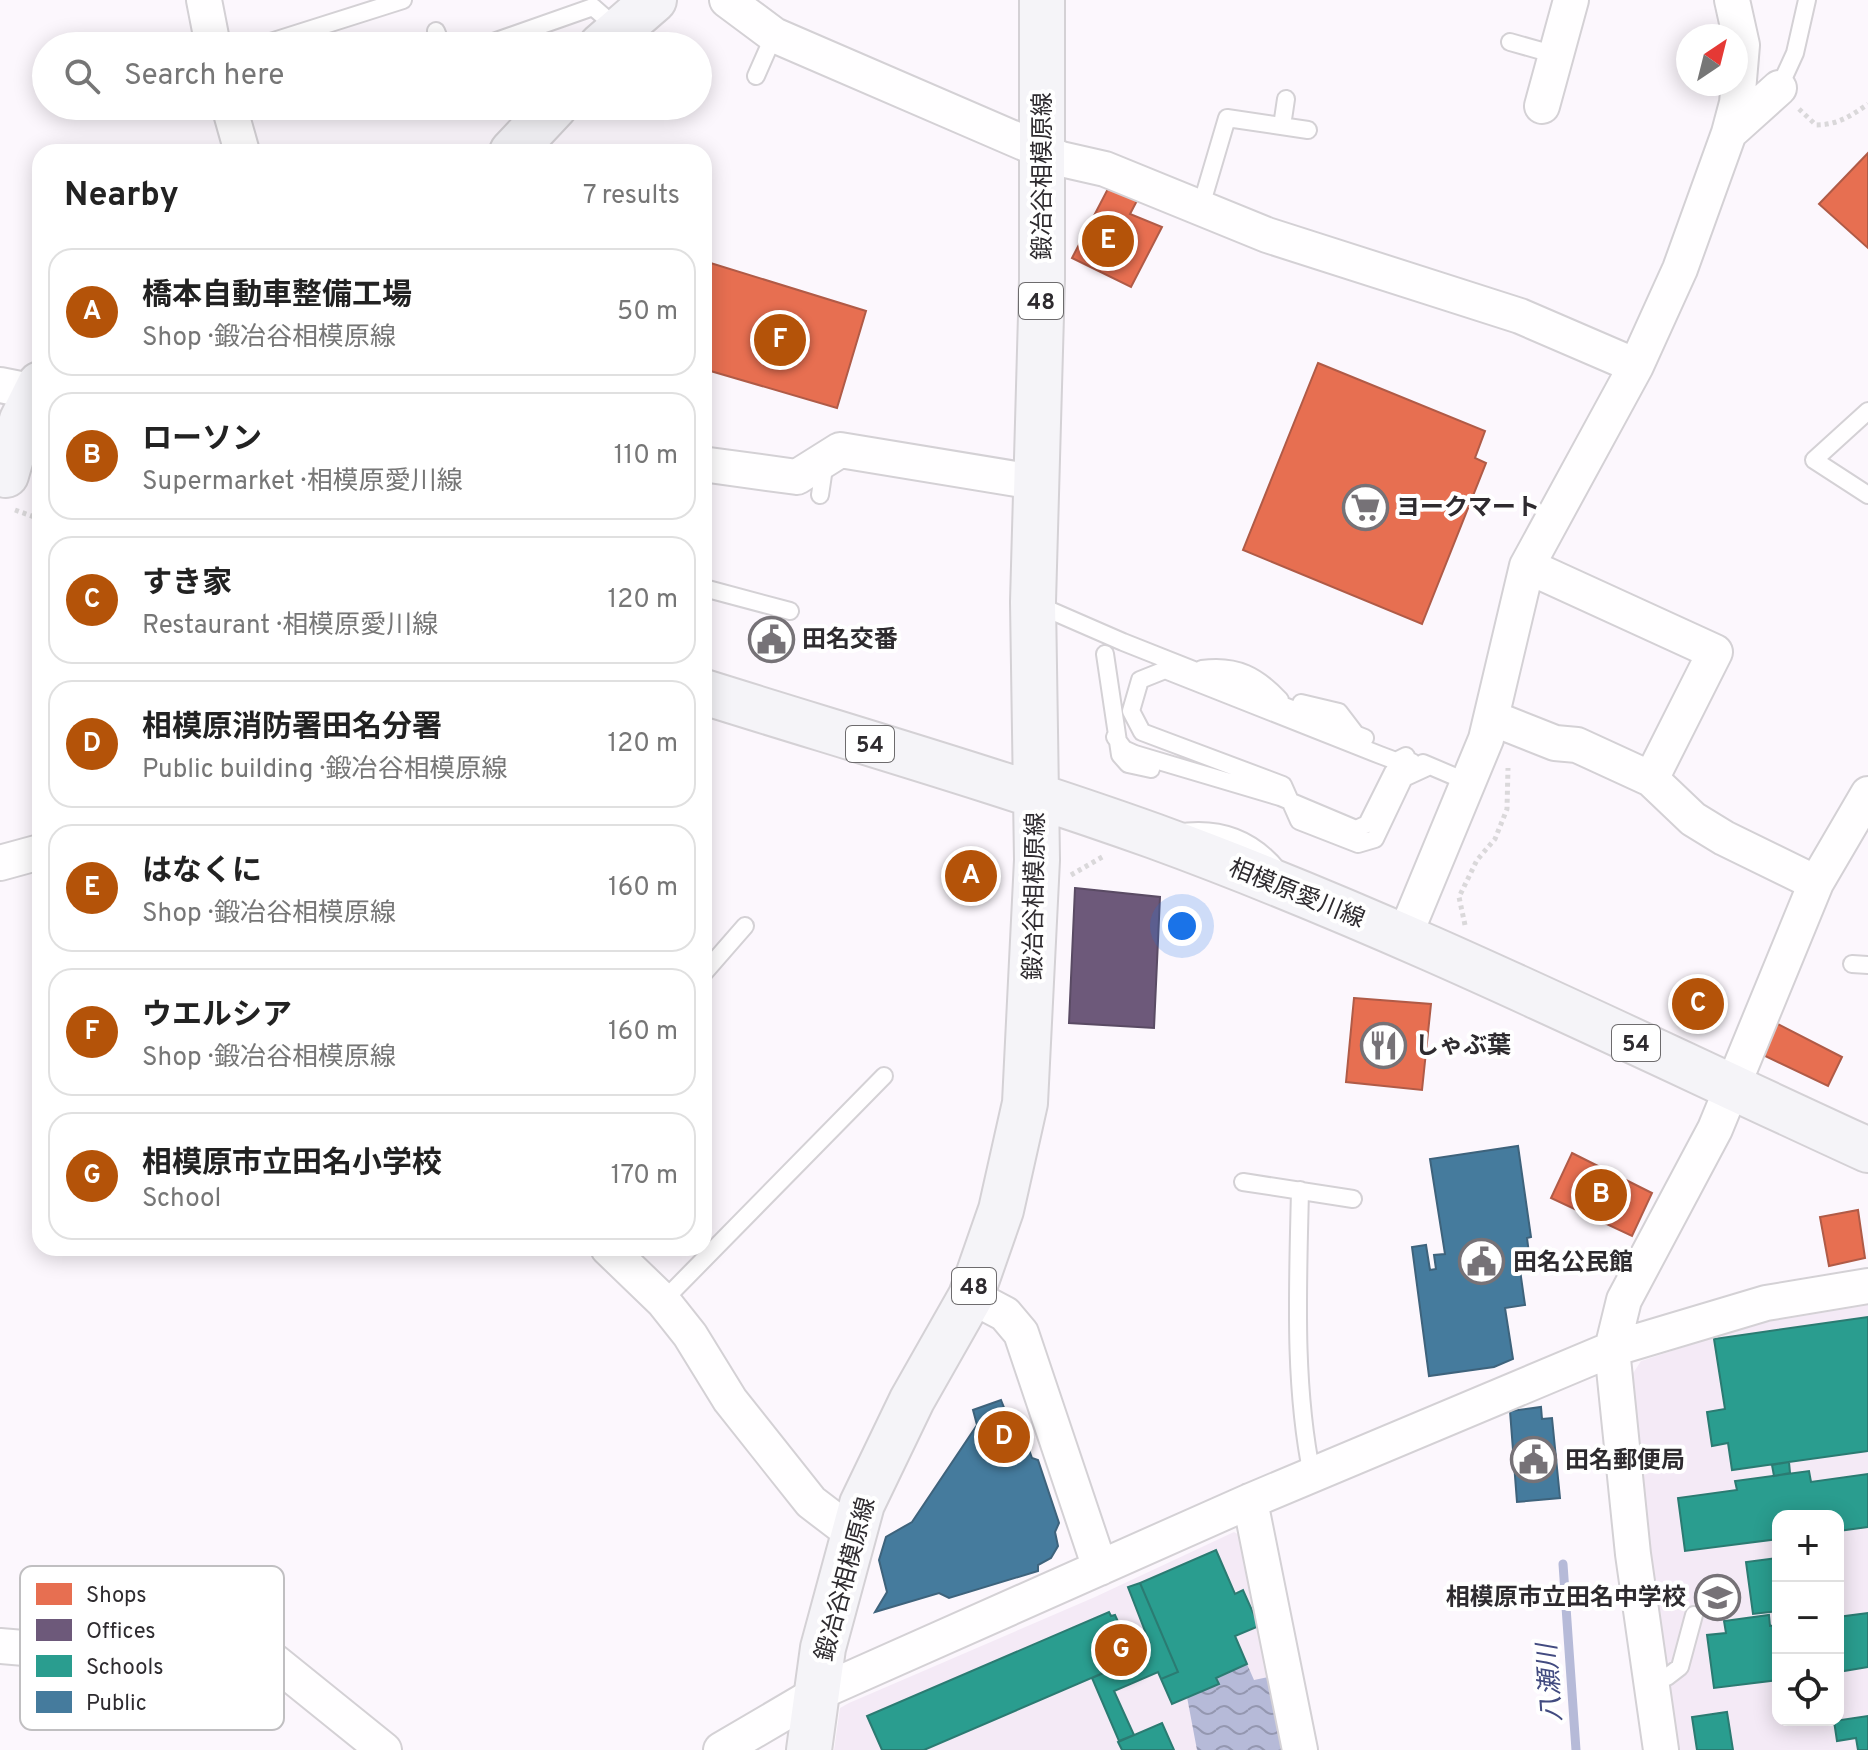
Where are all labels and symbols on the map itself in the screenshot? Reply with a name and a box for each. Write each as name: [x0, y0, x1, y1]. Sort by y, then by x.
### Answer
north arrow: [1676, 24, 1748, 96]
street label: 鍛冶谷相模原線: [1029, 92, 1059, 260]
pin: E: [1082, 211, 1134, 271]
road number: 48: [1019, 283, 1063, 319]
pin: F: [754, 310, 806, 370]
supermarket icon: ヨークマート: [1341, 483, 1389, 531]
place label: ヨークマート: [1396, 494, 1540, 524]
public building icon: 田名交番: [747, 615, 795, 663]
place label: 田名交番: [802, 626, 898, 656]
road number: 54: [846, 726, 894, 762]
street label: 鍛冶谷相模原線: [1020, 812, 1052, 980]
pin: A: [945, 846, 997, 906]
street label: 相模原愛川線: [1224, 854, 1369, 936]
your location: [1162, 906, 1202, 946]
pin: C: [1672, 974, 1724, 1034]
restaurant icon: しゃぶ葉: [1360, 1021, 1408, 1069]
road number: 54: [1612, 1025, 1660, 1061]
place label: しゃぶ葉: [1415, 1032, 1511, 1062]
pin: B: [1575, 1165, 1627, 1225]
public building icon: 田名公民館: [1458, 1238, 1506, 1286]
place label: 田名公民館: [1513, 1249, 1633, 1279]
road number: 48: [952, 1268, 996, 1304]
pin: D: [978, 1407, 1030, 1467]
public building icon: 田名郵便局: [1510, 1436, 1558, 1484]
place label: 田名郵便局: [1565, 1447, 1685, 1477]
street label: 鍛冶谷相模原線: [811, 1494, 883, 1665]
legend: [20, 1566, 284, 1730]
school or university icon: 相模原市立田名中学校: [1693, 1573, 1741, 1621]
text: Shops: [86, 1583, 147, 1610]
place label: 相模原市立田名中学校: [1446, 1584, 1686, 1614]
text: Offices: [86, 1619, 156, 1646]
pin: G: [1095, 1620, 1147, 1680]
water label: 八瀬川: [1532, 1640, 1571, 1723]
text: Schools: [86, 1655, 163, 1682]
text: Public: [86, 1691, 147, 1718]

